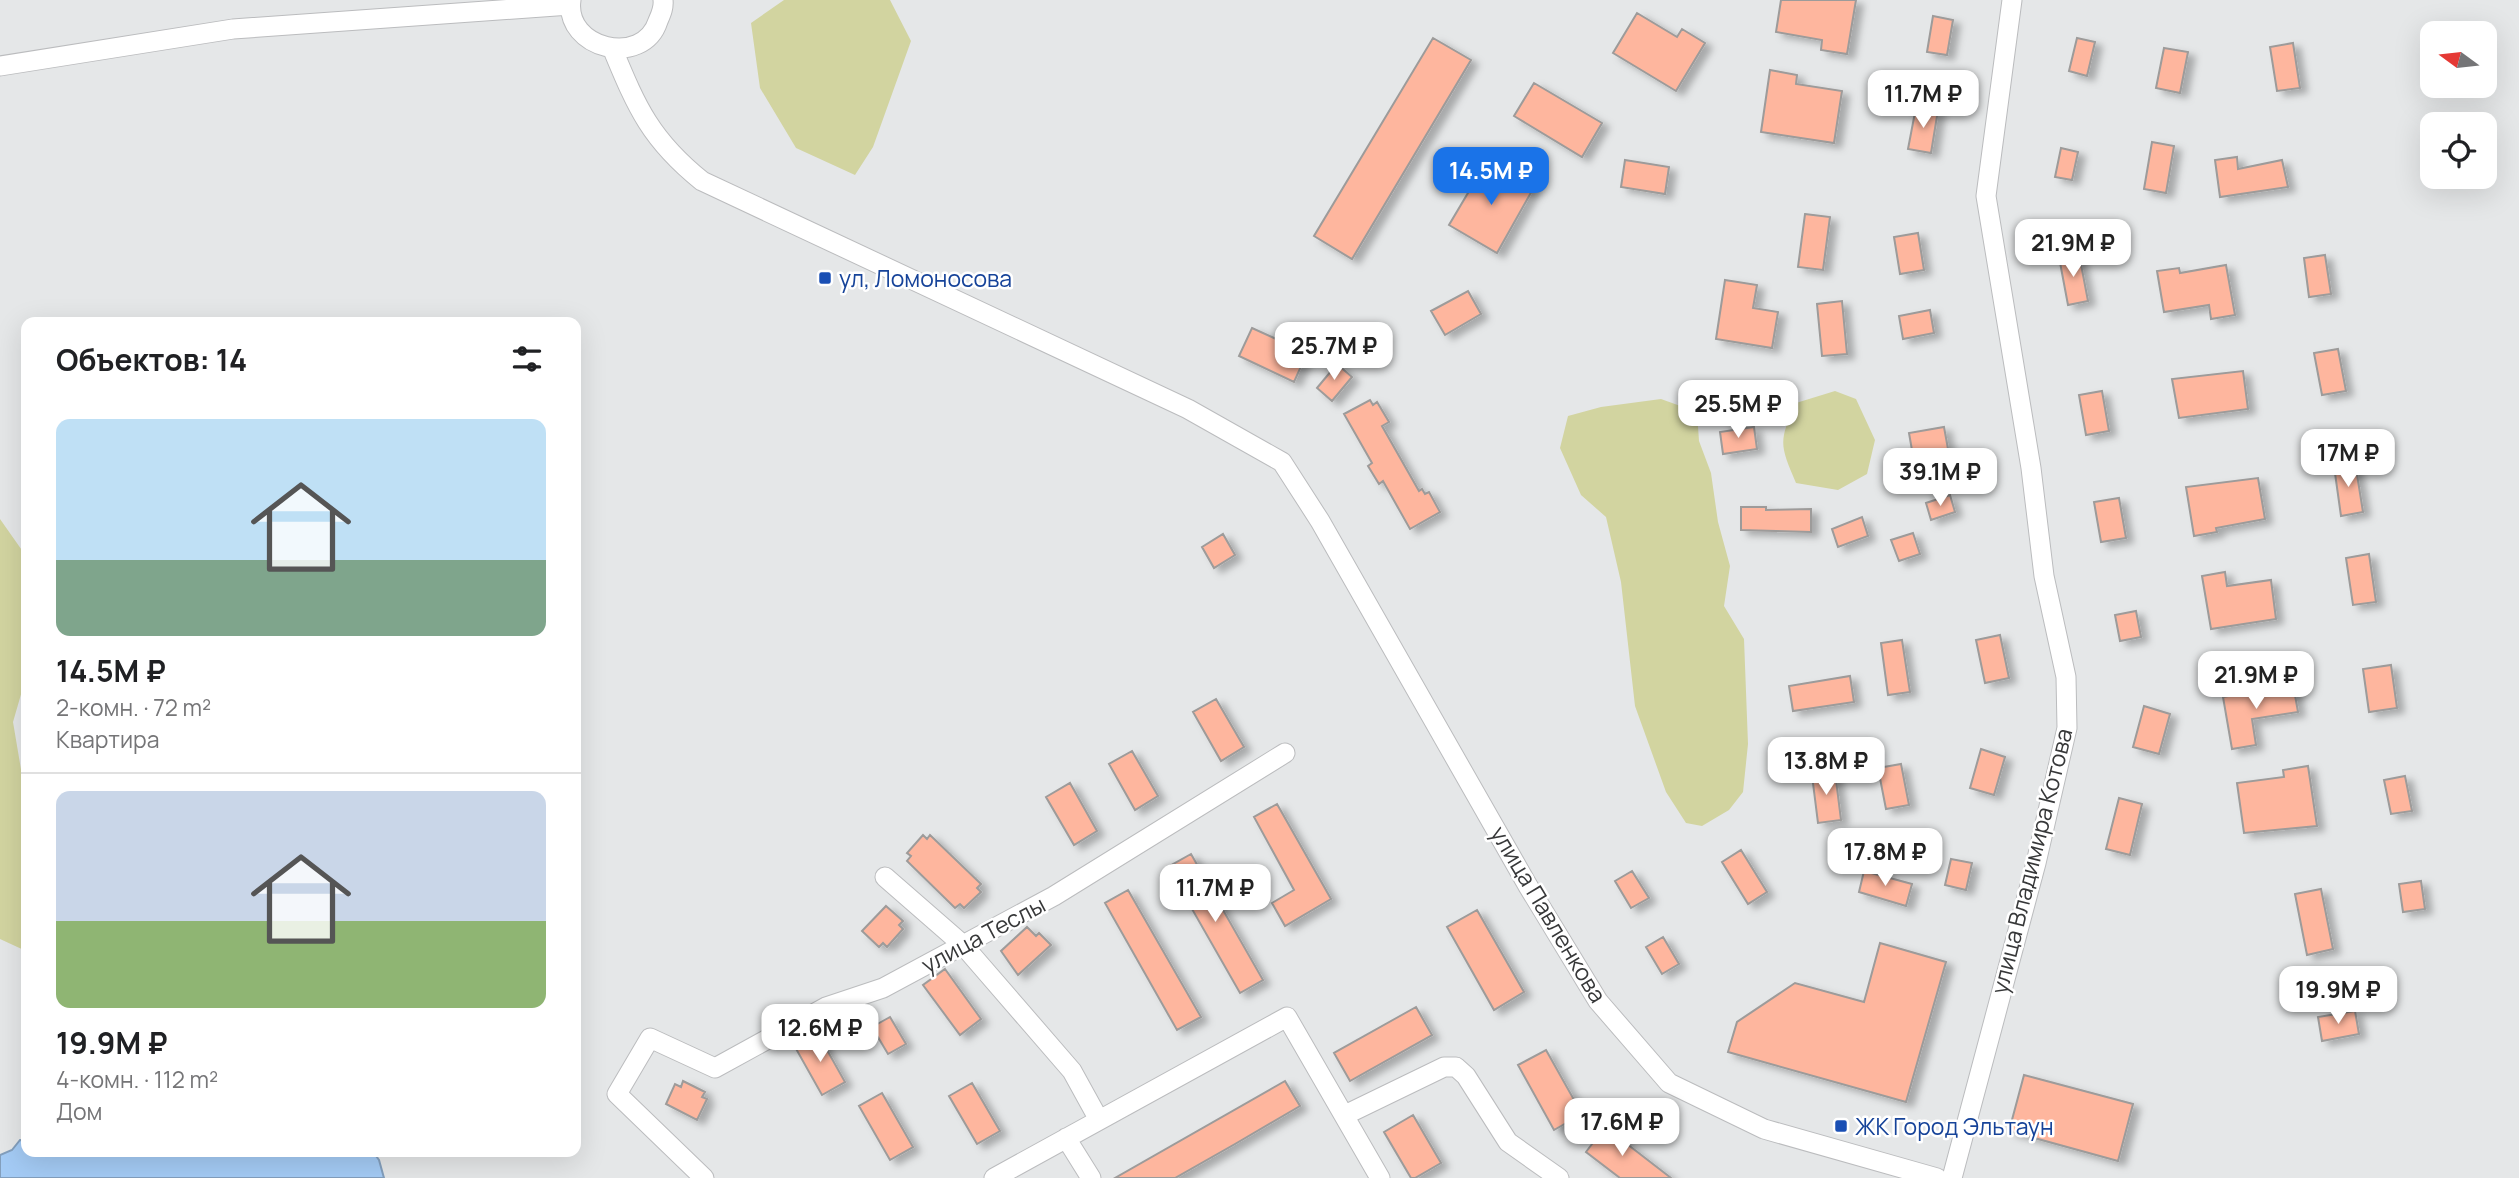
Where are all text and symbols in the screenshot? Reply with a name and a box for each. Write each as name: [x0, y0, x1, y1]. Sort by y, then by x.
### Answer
north arrow: [2420, 21, 2497, 98]
map controls: [2420, 21, 2497, 189]
pin: 11.7M ₽: [1858, 71, 1988, 130]
text: 11.7M ₽: [1884, 77, 1962, 109]
button: locate: [2420, 112, 2497, 189]
pin: 14.5M ₽: [1426, 148, 1556, 207]
text: 14.5M ₽: [1449, 154, 1533, 186]
pin: 21.9M ₽: [2008, 219, 2138, 279]
text: 21.9M ₽: [2031, 226, 2115, 258]
place label: ул, Ломоносова: [839, 262, 1012, 294]
marker: ул, Ломоносова: [817, 270, 833, 286]
pin: 25.7M ₽: [1269, 322, 1399, 382]
text: 25.7M ₽: [1291, 329, 1377, 361]
text: Объектов: 14: [56, 339, 247, 380]
icon: filters: [508, 340, 546, 378]
pin: 25.5M ₽: [1673, 380, 1803, 440]
text: 25.5M ₽: [1694, 387, 1782, 419]
pin: 17M ₽: [2299, 430, 2397, 489]
text: 17M ₽: [2317, 436, 2379, 468]
pin: 39.1M ₽: [1875, 448, 2005, 508]
text: 39.1M ₽: [1899, 455, 1981, 487]
icon: home: [238, 464, 364, 590]
text: 14.5M ₽: [56, 650, 166, 691]
pin: 21.9M ₽: [2191, 652, 2321, 711]
text: 21.9M ₽: [2214, 658, 2298, 690]
text: 2-комн. · 72 m²: [56, 691, 211, 723]
text: Квартира: [56, 723, 160, 755]
street label: улица Владимира Котова: [1982, 725, 2080, 997]
pin: 13.8M ₽: [1761, 738, 1891, 797]
text: 13.8M ₽: [1784, 744, 1868, 776]
street label: улица Павленкова: [1484, 820, 1614, 1008]
pin: 17.8M ₽: [1820, 828, 1950, 888]
text: 17.8M ₽: [1843, 835, 1927, 867]
icon: home: [238, 836, 364, 962]
pin: 11.7M ₽: [1150, 864, 1280, 924]
text: 11.7M ₽: [1176, 871, 1254, 903]
street label: улица Теслы: [915, 888, 1051, 980]
pin: 19.9M ₽: [2273, 967, 2403, 1026]
text: 19.9M ₽: [2295, 973, 2381, 1005]
pin: 12.6M ₽: [755, 1004, 885, 1064]
text: 12.6M ₽: [777, 1011, 863, 1043]
text: 19.9M ₽: [56, 1022, 168, 1063]
text: 4-комн. · 112 m²: [56, 1063, 218, 1095]
text: Дом: [56, 1095, 102, 1127]
pin: 17.6M ₽: [1557, 1098, 1687, 1158]
text: 17.6M ₽: [1580, 1105, 1664, 1137]
place label: ЖК Город Эльтаун: [1855, 1110, 2054, 1142]
marker: ЖК Город Эльтаун: [1833, 1118, 1849, 1134]

